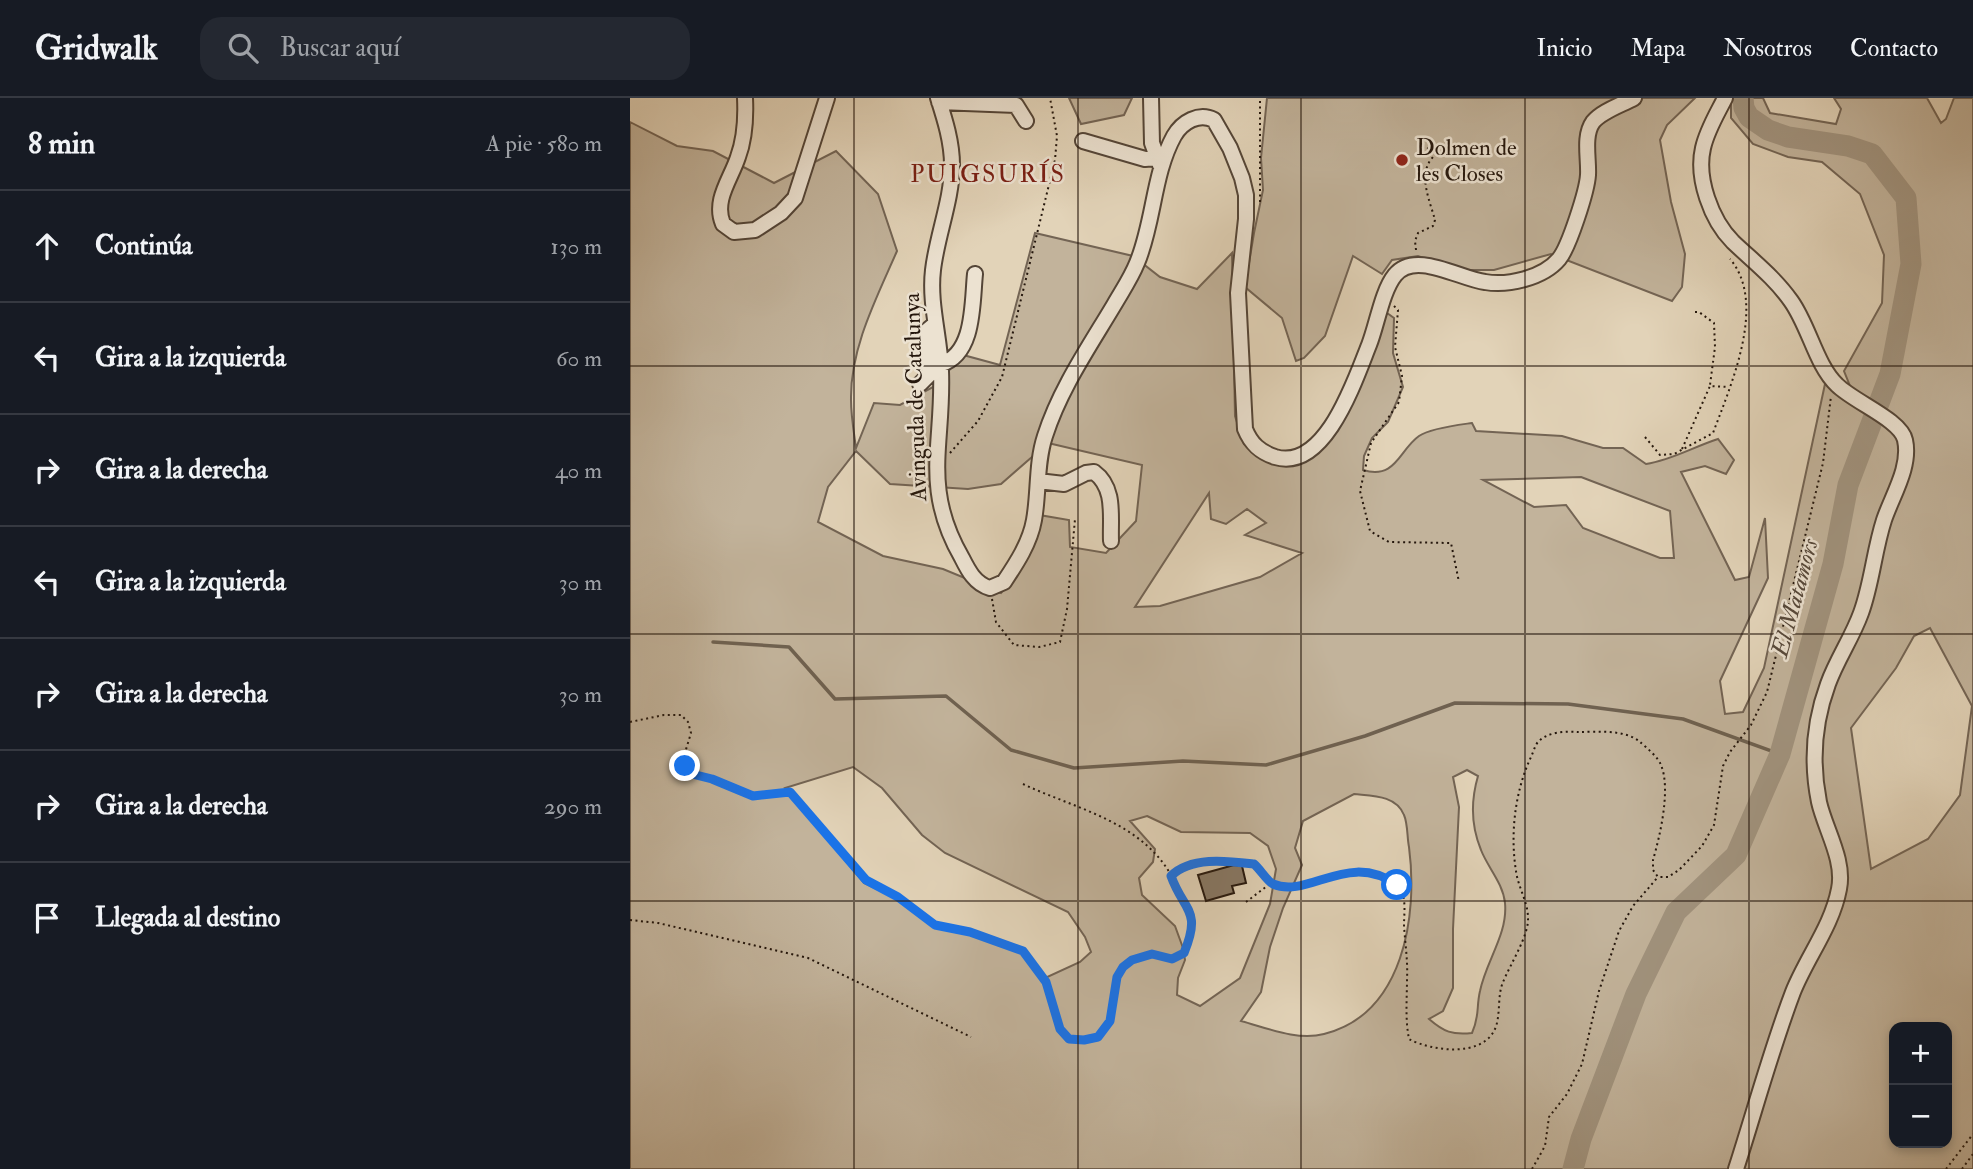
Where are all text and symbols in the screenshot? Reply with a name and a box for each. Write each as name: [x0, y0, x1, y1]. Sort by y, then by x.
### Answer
search box: [200, 17, 690, 80]
text: Gridwalk: [35, 28, 158, 69]
icon: search: [224, 29, 262, 67]
text: Buscar aquí: [280, 32, 400, 64]
text: Inicio: [1537, 33, 1592, 64]
text: Mapa: [1630, 33, 1685, 64]
text: Nosotros: [1723, 33, 1812, 64]
text: Contacto: [1850, 33, 1938, 64]
text: 8 min: [28, 125, 95, 162]
text: A pie · 580 m: [486, 129, 602, 158]
place label: Dolmen de les Closes: [1416, 133, 1517, 188]
marker: Dolmen de les Closes: [1394, 152, 1410, 168]
district label: PUIGSURÍS: [910, 158, 1066, 190]
icon: ahead: [28, 227, 66, 265]
text: Continúa: [95, 230, 193, 262]
text: 130 m: [550, 232, 602, 261]
street label: Avinguda de Catalunya: [897, 292, 933, 503]
icon: left: [28, 339, 66, 377]
text: Gira a la izquierda: [95, 342, 286, 374]
text: 60 m: [556, 344, 602, 373]
icon: right: [28, 451, 66, 489]
text: Gira a la derecha: [95, 454, 268, 486]
text: 40 m: [555, 456, 602, 485]
water label: El Matamors: [1764, 535, 1826, 662]
icon: left: [28, 563, 66, 601]
text: Gira a la izquierda: [95, 566, 286, 598]
text: 30 m: [559, 568, 602, 597]
icon: right: [28, 675, 66, 713]
text: Gira a la derecha: [95, 678, 268, 710]
text: 30 m: [559, 680, 602, 709]
route end: [669, 750, 700, 781]
icon: right: [28, 787, 66, 825]
text: Gira a la derecha: [95, 790, 268, 822]
text: 290 m: [544, 792, 602, 821]
route start: [1381, 869, 1412, 900]
icon: arrive: [28, 899, 66, 937]
text: Llegada al destino: [95, 902, 280, 934]
map controls: [1889, 1022, 1952, 1148]
button: +: [1889, 1022, 1952, 1085]
button: −: [1889, 1085, 1952, 1148]

